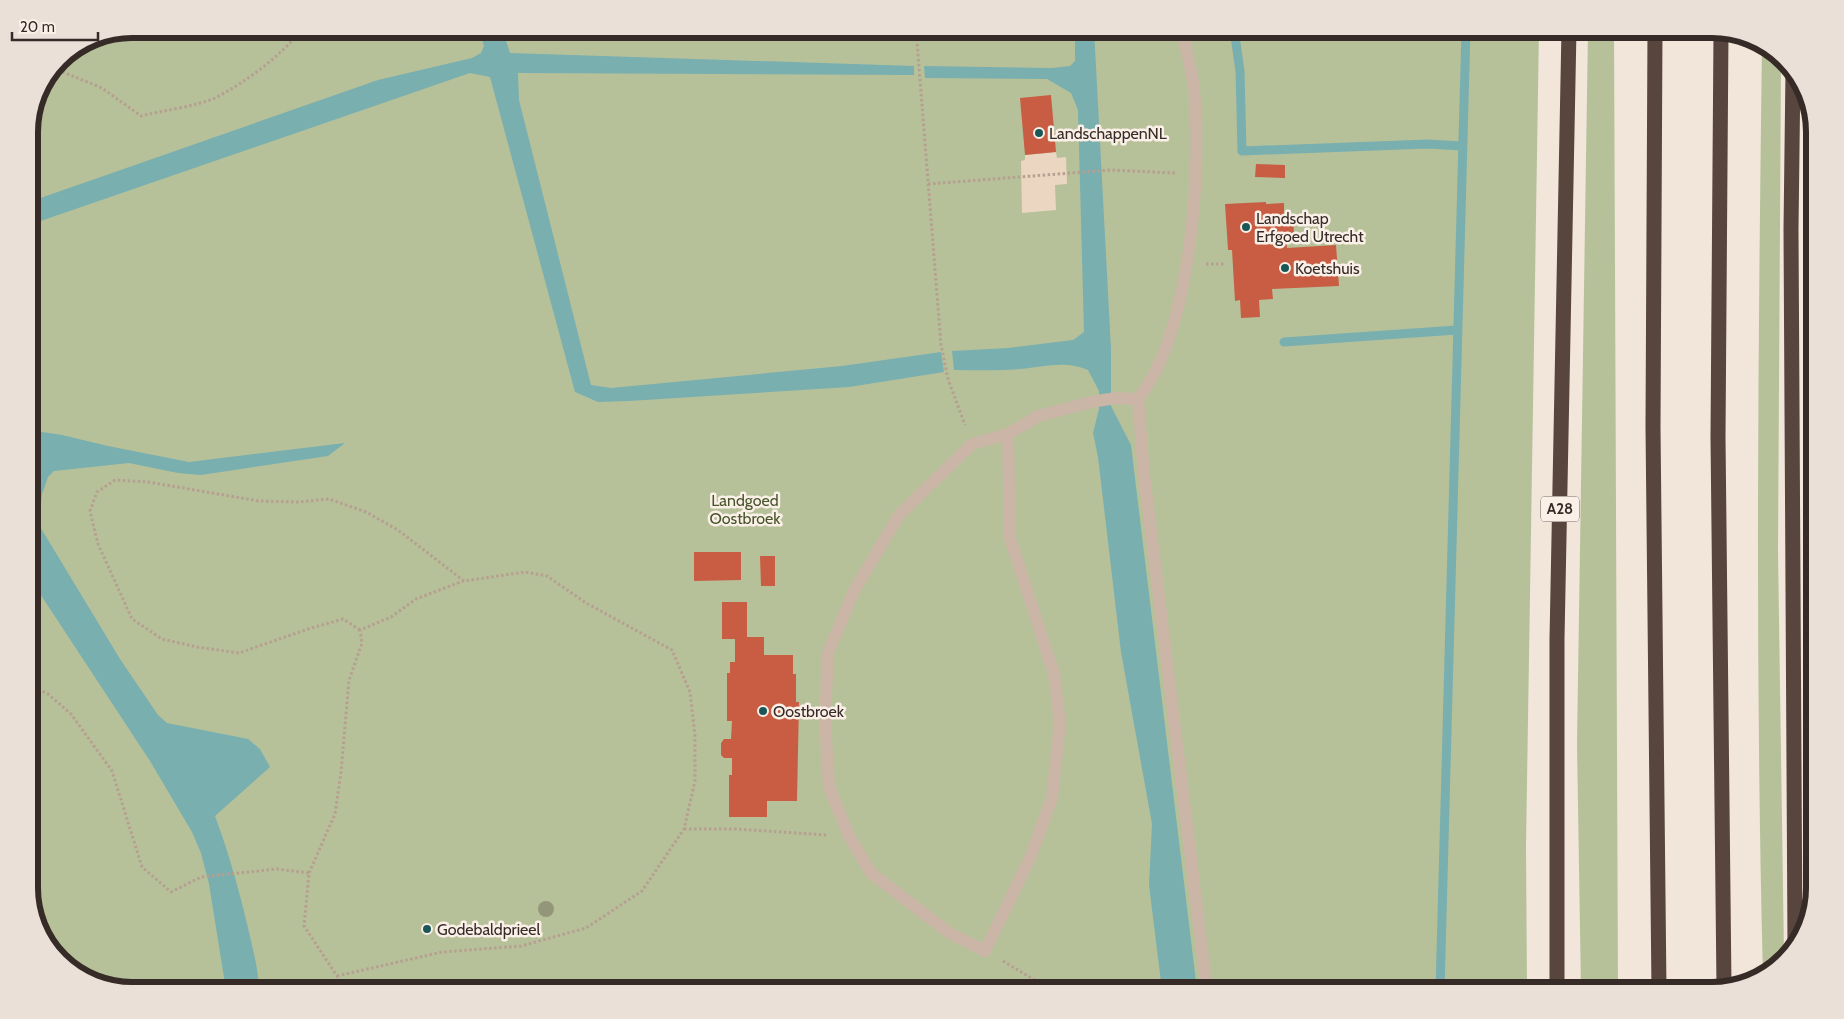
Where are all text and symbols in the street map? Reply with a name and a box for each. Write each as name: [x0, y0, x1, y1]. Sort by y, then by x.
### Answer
scale bar: [12, 10, 99, 42]
text: 20 m: [20, 18, 55, 36]
place label: LandschappenNL: [1049, 124, 1167, 143]
marker: LandschappenNL: [1033, 127, 1045, 139]
place label: Landschap Erfgoed Utrecht: [1256, 209, 1364, 246]
marker: Landschap Erfgoed Utrecht: [1240, 221, 1252, 233]
place label: Koetshuis: [1295, 259, 1360, 278]
marker: Koetshuis: [1279, 262, 1291, 274]
park label: Landgoed Oostbroek: [710, 491, 781, 528]
road number: A28: [1541, 496, 1579, 522]
place label: Oostbroek: [773, 702, 845, 721]
marker: Oostbroek: [757, 705, 769, 717]
place label: Godebaldprieel: [437, 920, 540, 939]
marker: Godebaldprieel: [421, 923, 433, 935]

